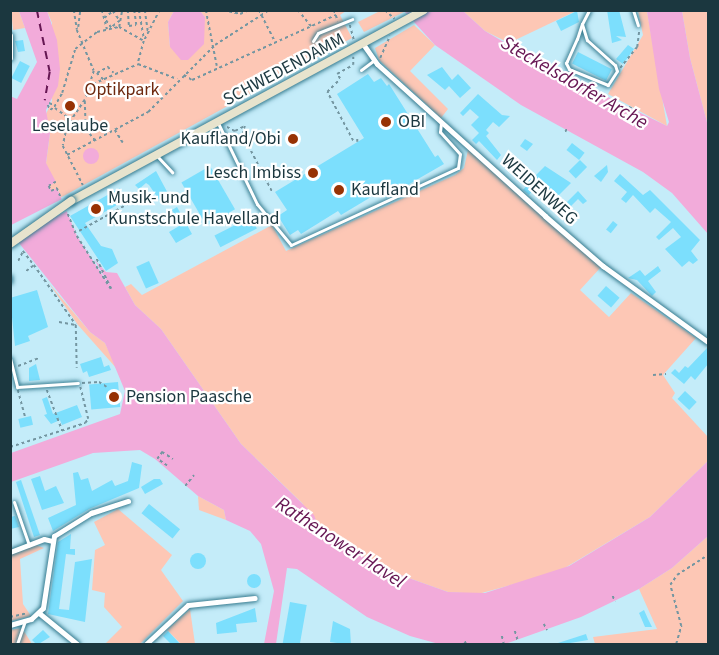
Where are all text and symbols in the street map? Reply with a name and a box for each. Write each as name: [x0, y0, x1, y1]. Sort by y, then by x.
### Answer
street label: SCHWEDENDAMM: [220, 29, 348, 111]
water label: Steckelsdorfer Arche: [496, 31, 652, 135]
park label: Optikpark: [84, 79, 160, 101]
marker: Leselaube: [63, 99, 77, 113]
place label: OBI: [398, 111, 425, 133]
place label: Leselaube: [32, 115, 108, 137]
marker: OBI: [379, 115, 393, 129]
place label: Kaufland/Obi: [181, 128, 281, 150]
marker: Kaufland/Obi: [286, 132, 300, 146]
street label: WEIDENWEG: [496, 150, 582, 230]
place label: Lesch Imbiss: [205, 162, 301, 184]
marker: Lesch Imbiss: [306, 166, 320, 180]
place label: Kaufland: [351, 179, 419, 201]
marker: Kaufland: [332, 183, 346, 197]
place label: Musik- und Kunstschule Havelland: [108, 188, 280, 230]
marker: Musik- und Kunstschule Havelland: [89, 202, 103, 216]
place label: Pension Paasche: [126, 386, 252, 408]
marker: Pension Paasche: [107, 390, 121, 404]
water label: Rathenower Havel: [271, 492, 409, 594]

